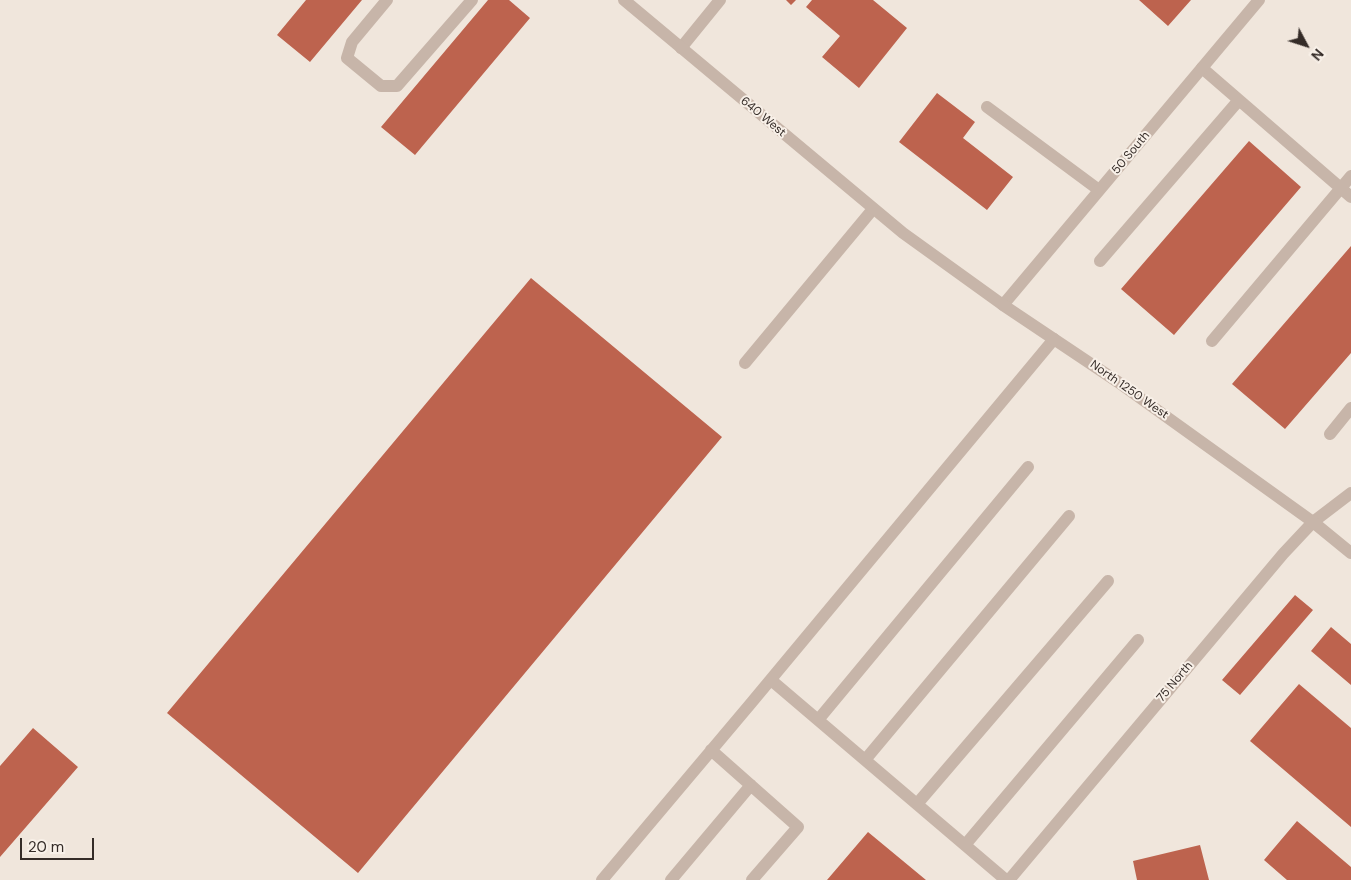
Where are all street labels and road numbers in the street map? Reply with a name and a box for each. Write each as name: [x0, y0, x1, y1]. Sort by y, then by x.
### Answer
street label: 640 West: [737, 94, 789, 140]
street label: 50 South: [1109, 129, 1153, 177]
street label: North 1250 West: [1087, 358, 1171, 422]
street label: 75 North: [1154, 659, 1196, 705]

